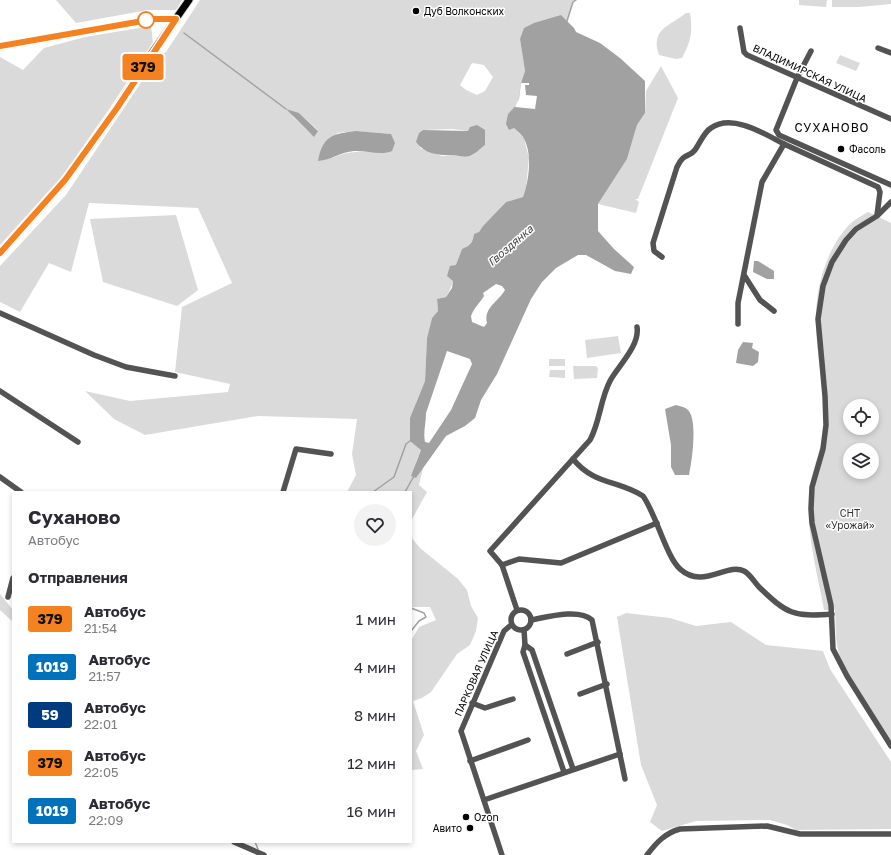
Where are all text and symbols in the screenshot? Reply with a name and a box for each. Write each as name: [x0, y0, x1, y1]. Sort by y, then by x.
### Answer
place label: Дуб Волконских: [424, 5, 505, 17]
marker: Дуб Волконских: [411, 6, 421, 16]
unlabelled marker: [137, 11, 155, 29]
street label: ВЛАДИМИРСКАЯ УЛИЦА: [751, 41, 869, 105]
line badge: 379: [120, 54, 166, 80]
text: 379: [130, 58, 156, 75]
district label: СУХАНОВО: [795, 120, 869, 135]
place label: Фасоль: [849, 143, 886, 155]
marker: Фасоль: [836, 144, 846, 154]
water label: Гвоздянка: [485, 221, 536, 268]
map controls: [843, 399, 879, 479]
button: locate: [843, 399, 879, 435]
button: layers: [843, 443, 879, 479]
button: heart: [354, 504, 396, 546]
text: Суханово: [28, 505, 120, 528]
park label: СНТ «Урожай»: [826, 507, 875, 531]
text: Автобус: [28, 532, 80, 548]
text: Отправления: [28, 568, 128, 586]
text: Автобус: [84, 602, 146, 620]
text: 379: [37, 610, 63, 627]
text: 1 мин: [356, 610, 396, 628]
text: 21:54: [84, 620, 117, 636]
street label: ПАРКОВАЯ УЛИЦА: [452, 628, 501, 718]
text: Автобус: [88, 650, 150, 668]
text: 1019: [36, 658, 68, 675]
text: 4 мин: [354, 658, 396, 676]
text: 21:57: [88, 668, 121, 684]
text: Автобус: [84, 698, 146, 716]
text: 59: [41, 706, 59, 723]
text: 8 мин: [354, 706, 396, 724]
text: 22:01: [84, 716, 117, 732]
text: Автобус: [84, 746, 146, 764]
text: 379: [37, 754, 63, 771]
text: 12 мин: [347, 754, 396, 772]
text: 22:05: [84, 764, 119, 780]
text: Автобус: [88, 794, 150, 812]
text: 1019: [36, 802, 68, 819]
text: 16 мин: [347, 802, 396, 820]
place label: Ozon: [474, 811, 499, 823]
text: 22:09: [88, 812, 123, 828]
marker: Ozon: [461, 812, 471, 822]
place label: Авито: [433, 822, 462, 834]
marker: Авито: [465, 823, 475, 833]

